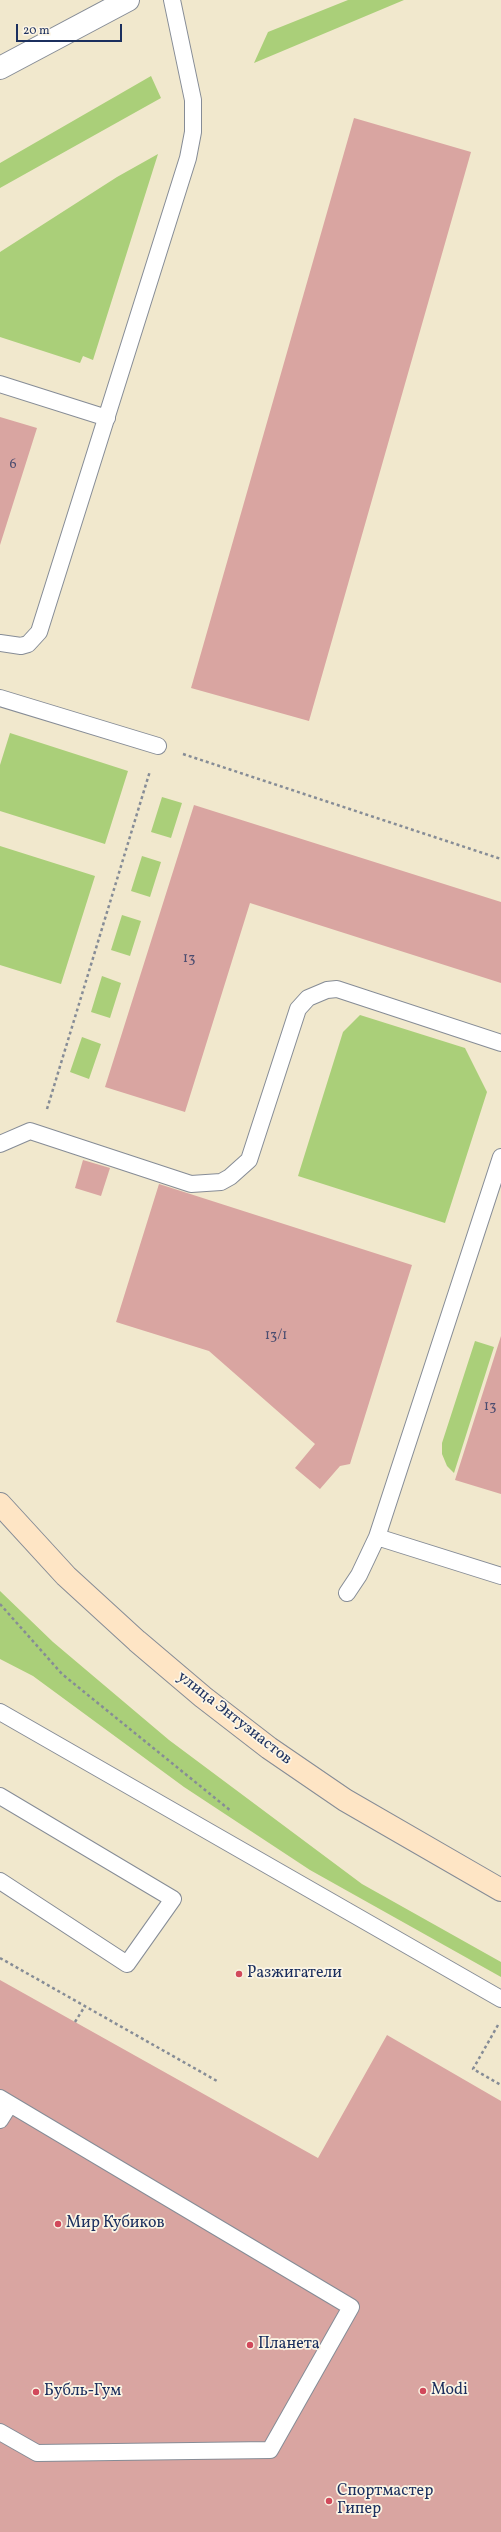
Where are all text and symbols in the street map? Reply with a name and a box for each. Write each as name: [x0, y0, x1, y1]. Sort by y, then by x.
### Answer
scale bar: [18, 16, 124, 42]
text: 20 m: [23, 23, 50, 39]
house number: 6: [9, 457, 17, 473]
house number: 13: [183, 951, 195, 967]
house number: 13/1: [265, 1328, 287, 1344]
house number: 13: [484, 1399, 496, 1415]
street label: улица Энтузиастов: [173, 1668, 295, 1770]
place label: Разжигатели: [247, 1964, 342, 1984]
marker: Разжигатели: [234, 1969, 244, 1979]
place label: Мир Кубиков: [66, 2214, 165, 2234]
marker: Мир Кубиков: [53, 2219, 63, 2229]
place label: Планета: [258, 2335, 320, 2355]
marker: Планета: [245, 2340, 255, 2350]
place label: Modi: [431, 2381, 468, 2401]
place label: Бубль-Гум: [44, 2382, 121, 2402]
marker: Modi: [418, 2386, 428, 2396]
marker: Бубль-Гум: [31, 2387, 41, 2397]
place label: Спортмастер Гипер: [337, 2482, 433, 2520]
marker: Спортмастер Гипер: [324, 2496, 334, 2506]

